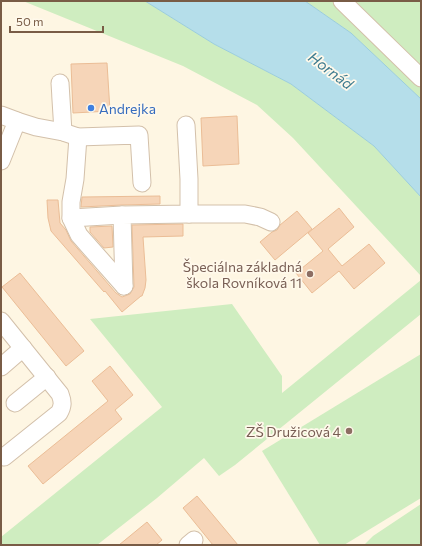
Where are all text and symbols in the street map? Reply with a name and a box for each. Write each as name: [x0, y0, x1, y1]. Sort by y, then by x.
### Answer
scale bar: [10, 8, 103, 34]
text: 50 m: [16, 14, 44, 28]
water label: Hornád: [305, 47, 358, 93]
place label: Andrejka: [99, 100, 156, 117]
marker: Andrejka: [86, 103, 96, 113]
place label: Špeciálna základná škola Rovníková 11: [183, 258, 302, 291]
marker: Špeciálna základná škola Rovníková 11: [305, 269, 315, 279]
place label: ZŠ Družicová 4: [246, 423, 342, 440]
marker: ZŠ Družicová 4: [344, 426, 354, 436]

